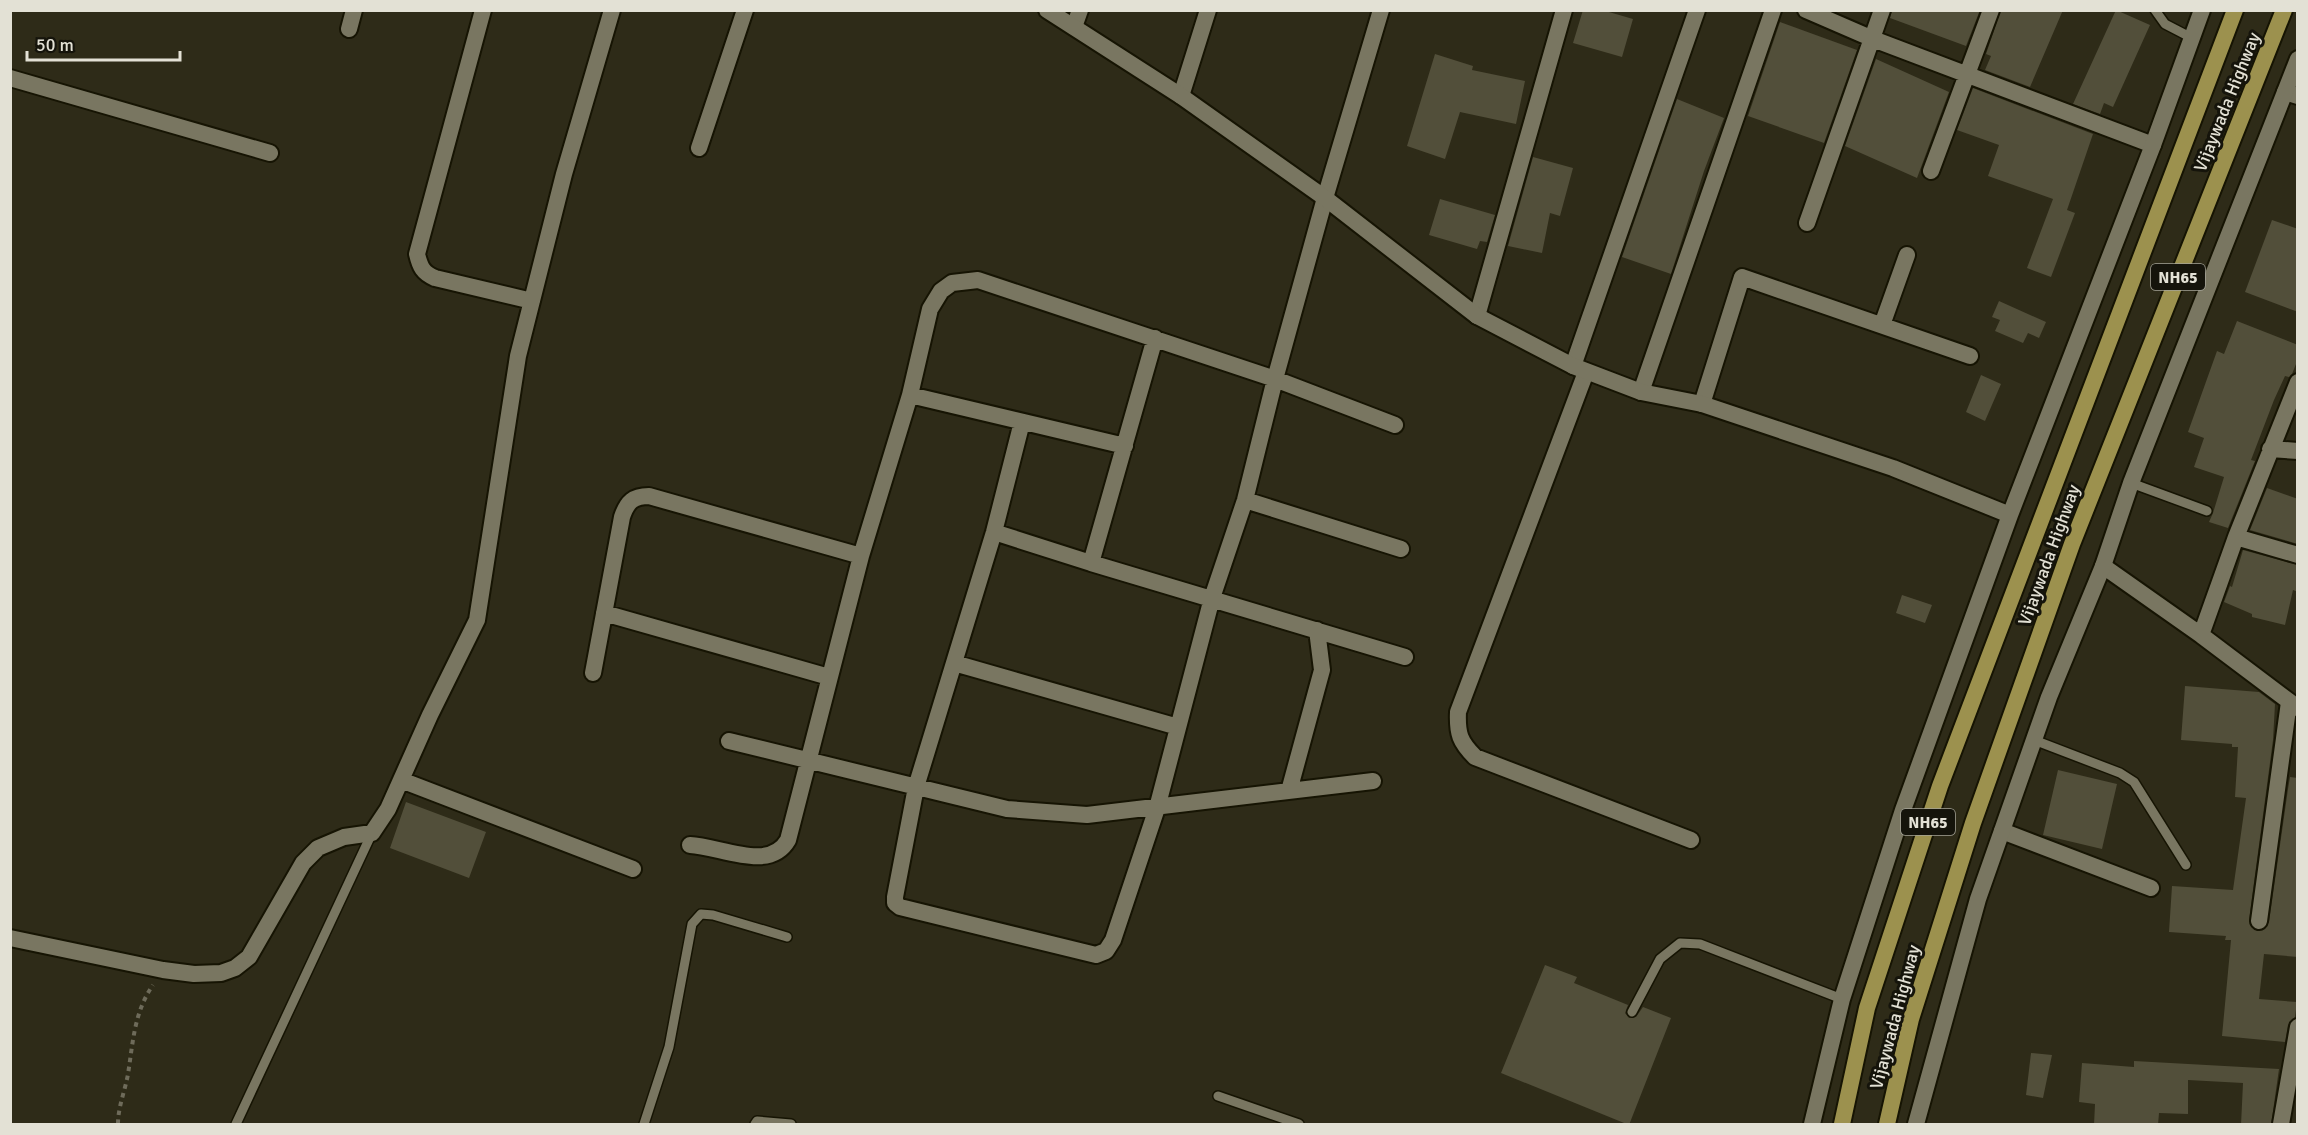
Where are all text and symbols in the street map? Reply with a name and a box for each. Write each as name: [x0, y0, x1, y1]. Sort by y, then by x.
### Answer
scale bar: [27, 24, 180, 62]
street label: Vijaywada Highway: [2189, 29, 2265, 175]
text: 50 m: [36, 34, 74, 56]
road number: NH65: [2151, 264, 2205, 290]
street label: Vijaywada Highway: [2013, 481, 2085, 628]
road number: NH65: [1901, 809, 1955, 835]
street label: Vijaywada Highway: [1865, 942, 1925, 1091]

